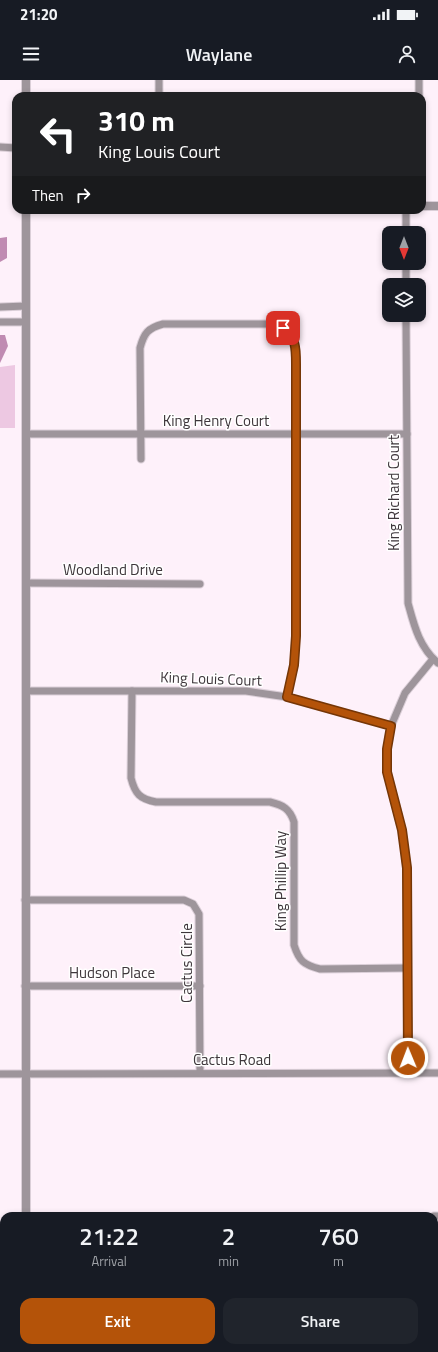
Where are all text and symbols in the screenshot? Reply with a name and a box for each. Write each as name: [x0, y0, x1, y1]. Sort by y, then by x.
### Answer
text: 21:20: [20, 3, 57, 26]
text: Waylane: [186, 41, 252, 68]
icon: menu: [20, 43, 42, 65]
icon: person: [396, 43, 418, 65]
text: 310 m: [98, 99, 175, 142]
icon: left: [32, 108, 84, 160]
text: King Louis Court: [98, 138, 220, 165]
text: Then: [32, 184, 64, 207]
icon: right: [72, 184, 94, 206]
north arrow: [382, 226, 426, 270]
map controls: [382, 226, 426, 322]
button: layers: [382, 278, 426, 322]
pin: [266, 311, 300, 345]
icon: arrive: [272, 317, 294, 339]
street label: King Henry Court: [163, 409, 270, 432]
street label: King Richard Court: [382, 434, 405, 551]
street label: Woodland Drive: [63, 558, 163, 581]
street label: King Louis Court: [160, 665, 263, 692]
street label: King Phillip Way: [269, 831, 292, 931]
street label: Cactus Circle: [175, 923, 198, 1003]
street label: Hudson Place: [69, 961, 155, 984]
position arrow: [387, 1037, 429, 1079]
street label: Cactus Road: [193, 1048, 271, 1071]
text: 21:22: [79, 1218, 139, 1254]
text: 2: [222, 1218, 235, 1254]
text: 760: [318, 1218, 359, 1254]
text: Arrival: [91, 1251, 127, 1271]
text: min: [218, 1251, 239, 1271]
text: m: [333, 1251, 344, 1271]
button: Exit: [20, 1298, 215, 1344]
button: Share: [223, 1298, 418, 1344]

